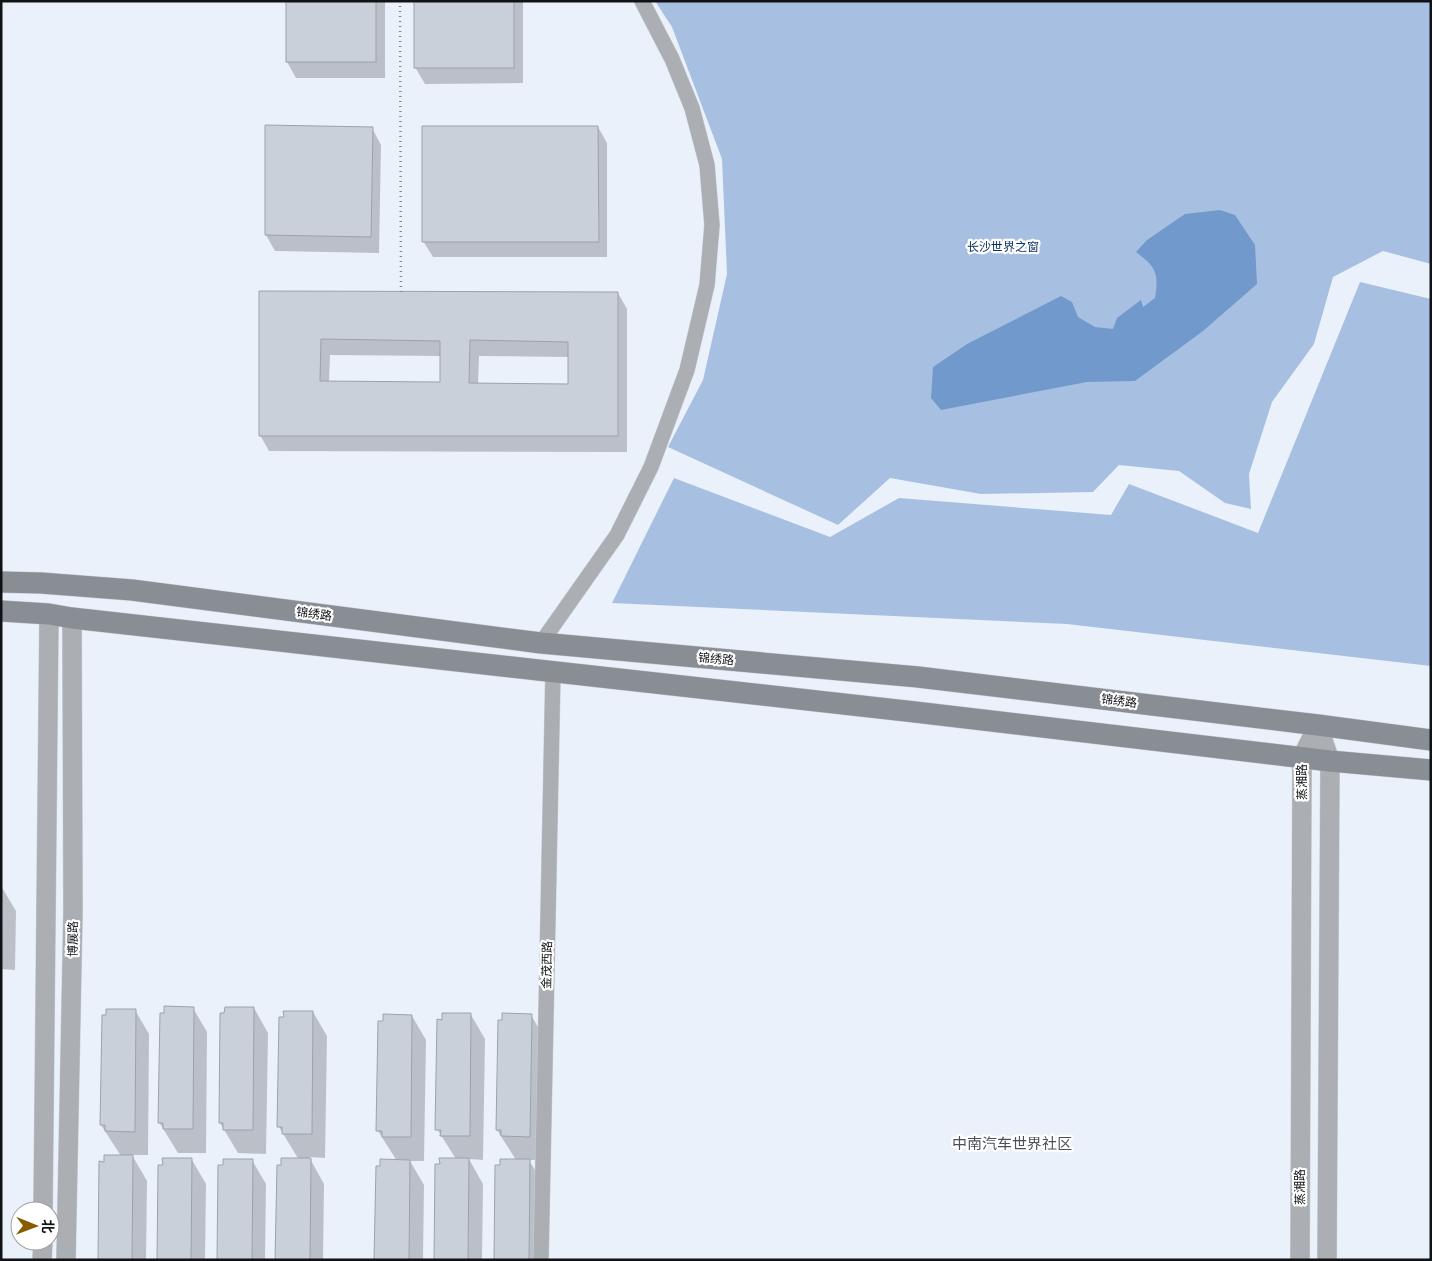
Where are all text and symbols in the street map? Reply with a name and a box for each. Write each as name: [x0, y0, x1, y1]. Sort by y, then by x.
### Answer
park label: 长沙世界之窗: [967, 240, 1039, 254]
street label: 锦绣路: [295, 605, 333, 623]
street label: 锦绣路: [697, 650, 735, 668]
street label: 锦绣路: [1100, 692, 1138, 710]
street label: 蒸湘路: [1295, 764, 1309, 800]
street label: 博展路: [66, 921, 80, 957]
street label: 金茂西路: [540, 941, 554, 989]
district label: 中南汽车世界社区: [952, 1135, 1072, 1152]
street label: 蒸湘路: [1293, 1169, 1307, 1205]
north arrow: [10, 1201, 60, 1251]
text: 北: [40, 1219, 56, 1233]

